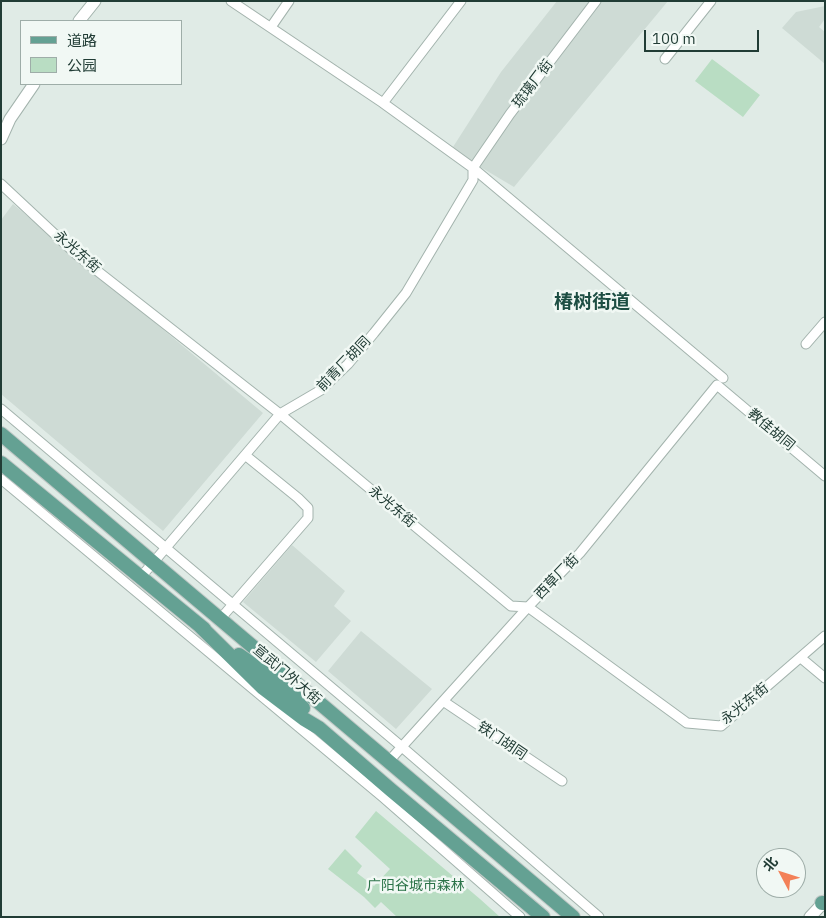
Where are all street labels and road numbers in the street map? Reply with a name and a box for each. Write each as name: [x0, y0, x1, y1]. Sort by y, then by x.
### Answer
street label: 琉璃厂街: [509, 57, 557, 111]
street label: 永光东街: [50, 227, 104, 277]
street label: 前青厂胡同: [314, 333, 374, 395]
street label: 教佳胡同: [744, 406, 798, 454]
street label: 永光东街: [365, 483, 419, 531]
street label: 西草厂街: [532, 551, 582, 603]
street label: 宣武门外大街: [249, 642, 325, 708]
street label: 永光东街: [718, 680, 772, 728]
street label: 铁门胡同: [474, 718, 530, 764]

